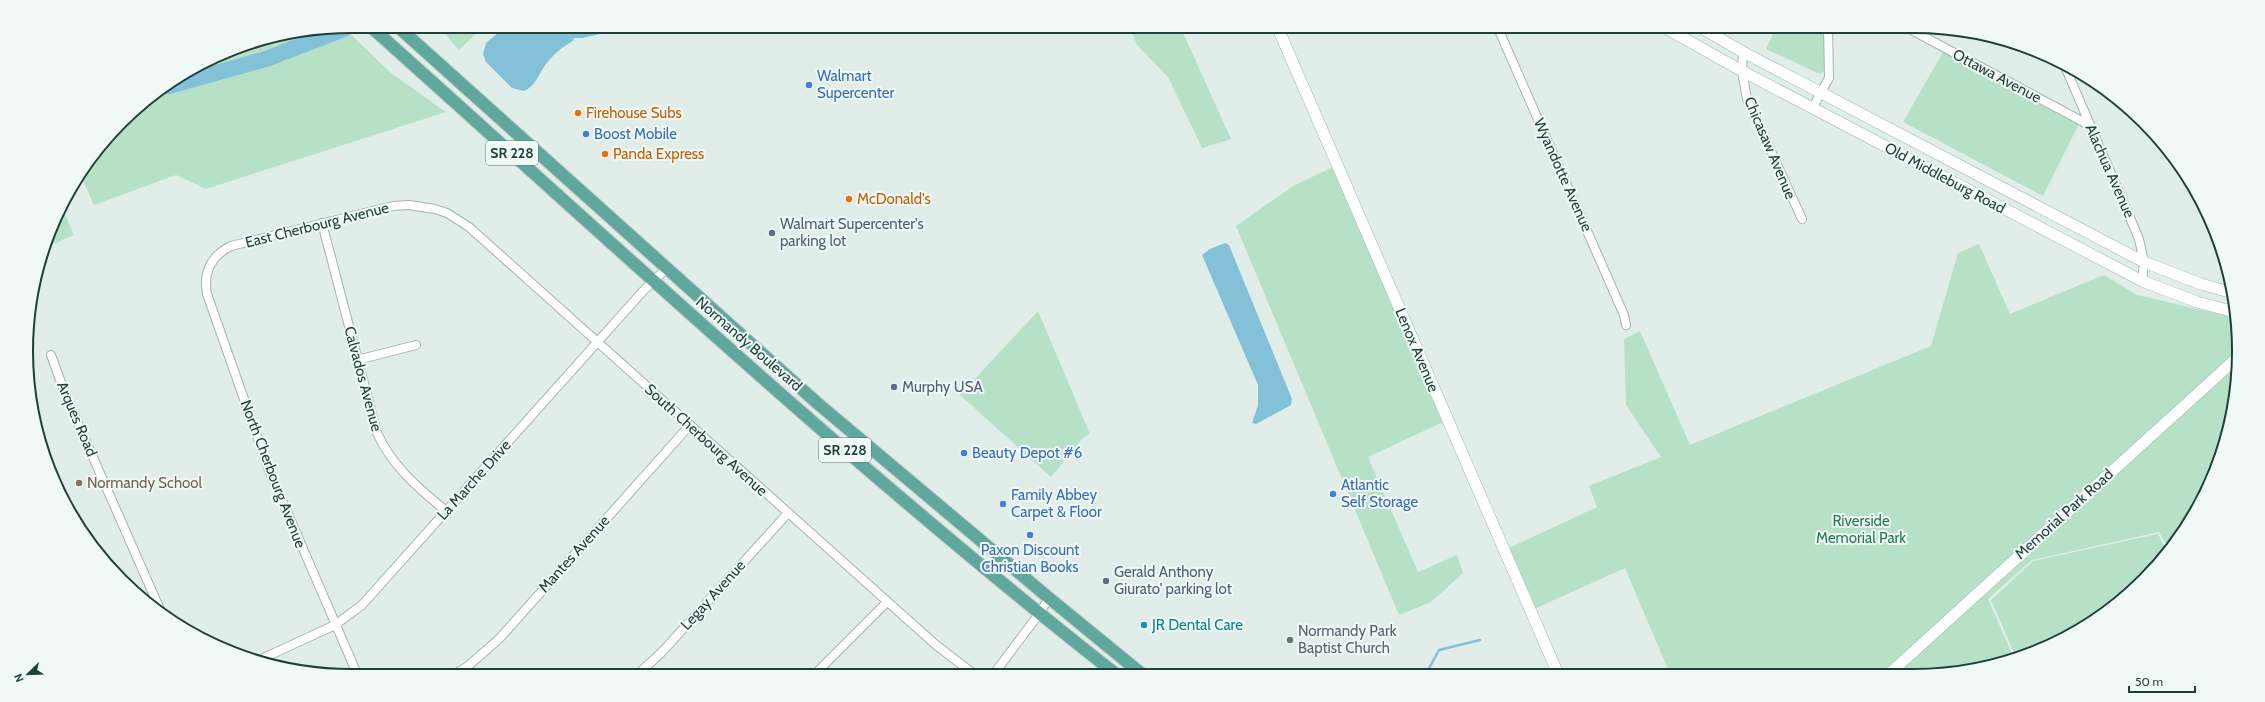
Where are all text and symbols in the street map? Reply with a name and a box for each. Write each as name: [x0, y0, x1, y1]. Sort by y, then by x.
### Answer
street label: Ottawa Avenue: [1950, 45, 2045, 107]
place label: Walmart Supercenter: [817, 67, 894, 102]
marker: Walmart Supercenter: [804, 80, 814, 90]
street label: Chicasaw Avenue: [1740, 94, 1800, 202]
place label: Firehouse Subs: [586, 104, 682, 122]
marker: Firehouse Subs: [573, 108, 583, 118]
street label: Wyandotte Avenue: [1530, 115, 1596, 235]
street label: Alachua Avenue: [2081, 121, 2139, 221]
place label: Boost Mobile: [594, 125, 677, 143]
marker: Boost Mobile: [581, 129, 591, 139]
street label: Old Middleburg Road: [1882, 139, 2008, 217]
road number: SR 228: [486, 141, 538, 165]
place label: Panda Express: [613, 145, 704, 163]
marker: Panda Express: [600, 149, 610, 159]
place label: McDonald's: [857, 190, 931, 208]
marker: McDonald's: [844, 194, 854, 204]
street label: East Cherbourg Avenue: [243, 198, 391, 252]
place label: Walmart Supercenter's parking lot: [780, 215, 924, 250]
marker: Walmart Supercenter's parking lot: [767, 228, 777, 238]
street label: Normandy Boulevard: [692, 293, 806, 395]
street label: Lenox Avenue: [1391, 305, 1443, 395]
street label: Calvados Avenue: [340, 324, 386, 434]
place label: Murphy USA: [902, 378, 983, 396]
street label: Arques Road: [53, 379, 101, 459]
street label: South Cherbourg Avenue: [641, 380, 771, 500]
marker: Murphy USA: [889, 382, 899, 392]
street label: North Cherbourg Avenue: [236, 397, 310, 551]
street label: La Marche Drive: [433, 436, 515, 524]
road number: SR 228: [819, 438, 871, 462]
place label: Beauty Depot #6: [972, 444, 1082, 462]
marker: Beauty Depot #6: [959, 448, 969, 458]
street label: Memorial Park Road: [2011, 465, 2117, 563]
place label: Normandy School: [87, 474, 203, 492]
place label: Atlantic Self Storage: [1341, 476, 1418, 511]
marker: Normandy School: [74, 478, 84, 488]
place label: Family Abbey Carpet & Floor: [1011, 486, 1102, 521]
marker: Atlantic Self Storage: [1328, 489, 1338, 499]
marker: Family Abbey Carpet & Floor: [998, 499, 1008, 509]
street label: Mantes Avenue: [535, 512, 613, 596]
park label: Riverside Memorial Park: [1816, 512, 1906, 547]
marker: Paxon Discount Christian Books: [1025, 530, 1035, 540]
place label: Paxon Discount Christian Books: [981, 541, 1079, 576]
street label: Legay Avenue: [677, 556, 749, 634]
place label: Gerald Anthony Giurato' parking lot: [1114, 563, 1232, 598]
marker: Gerald Anthony Giurato' parking lot: [1101, 576, 1111, 586]
place label: JR Dental Care: [1151, 616, 1243, 634]
marker: JR Dental Care: [1139, 620, 1149, 630]
place label: Normandy Park Baptist Church: [1298, 622, 1397, 657]
marker: Normandy Park Baptist Church: [1285, 635, 1295, 645]
north arrow: [8, 654, 48, 694]
scale bar: [2129, 668, 2195, 694]
text: N: [11, 672, 27, 684]
text: 50 m: [2135, 674, 2163, 689]

